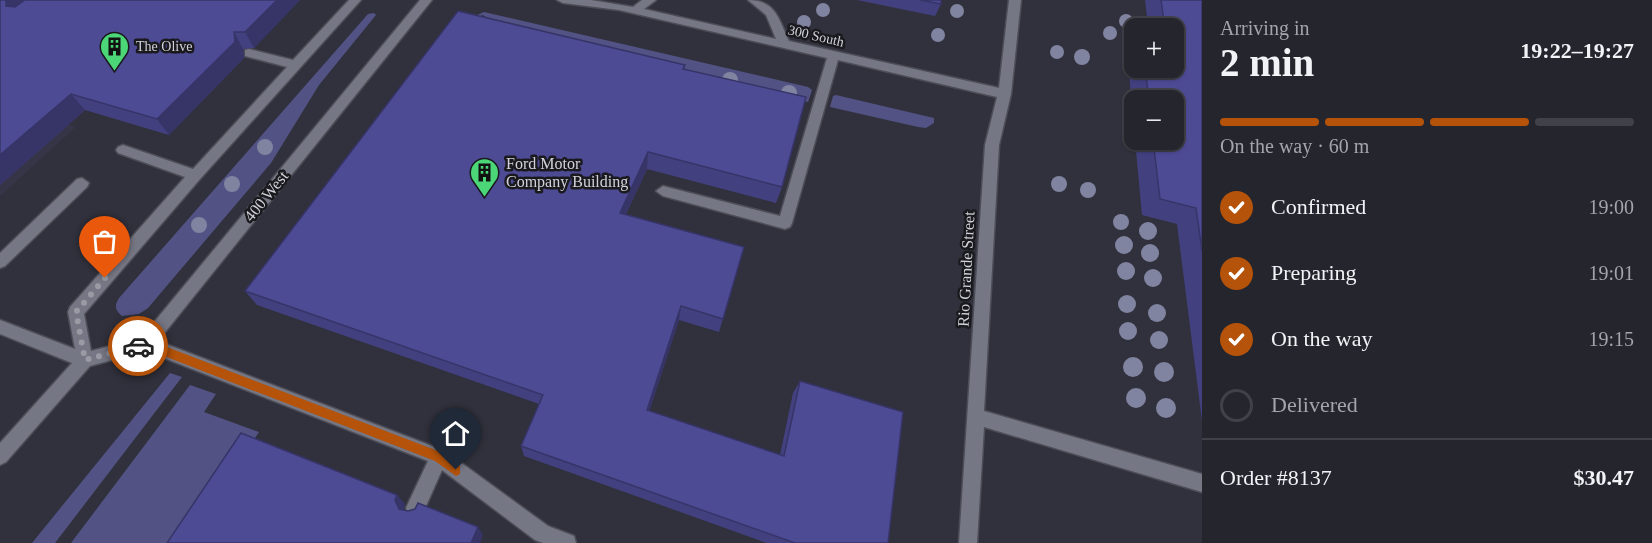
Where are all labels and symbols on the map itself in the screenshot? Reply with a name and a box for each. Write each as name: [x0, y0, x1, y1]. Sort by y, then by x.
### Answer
street label: 300 South: [786, 22, 846, 50]
building icon: The Olive: [99, 30, 131, 72]
place label: The Olive: [136, 39, 192, 54]
place label: Ford Motor Company Building: [506, 155, 628, 191]
building icon: Ford Motor Company Building: [469, 156, 501, 198]
street label: 400 West: [241, 167, 292, 224]
street label: Rio Grande Street: [954, 210, 978, 327]
pin: [79, 216, 130, 278]
courier: [108, 316, 168, 376]
pin: [430, 408, 481, 470]

